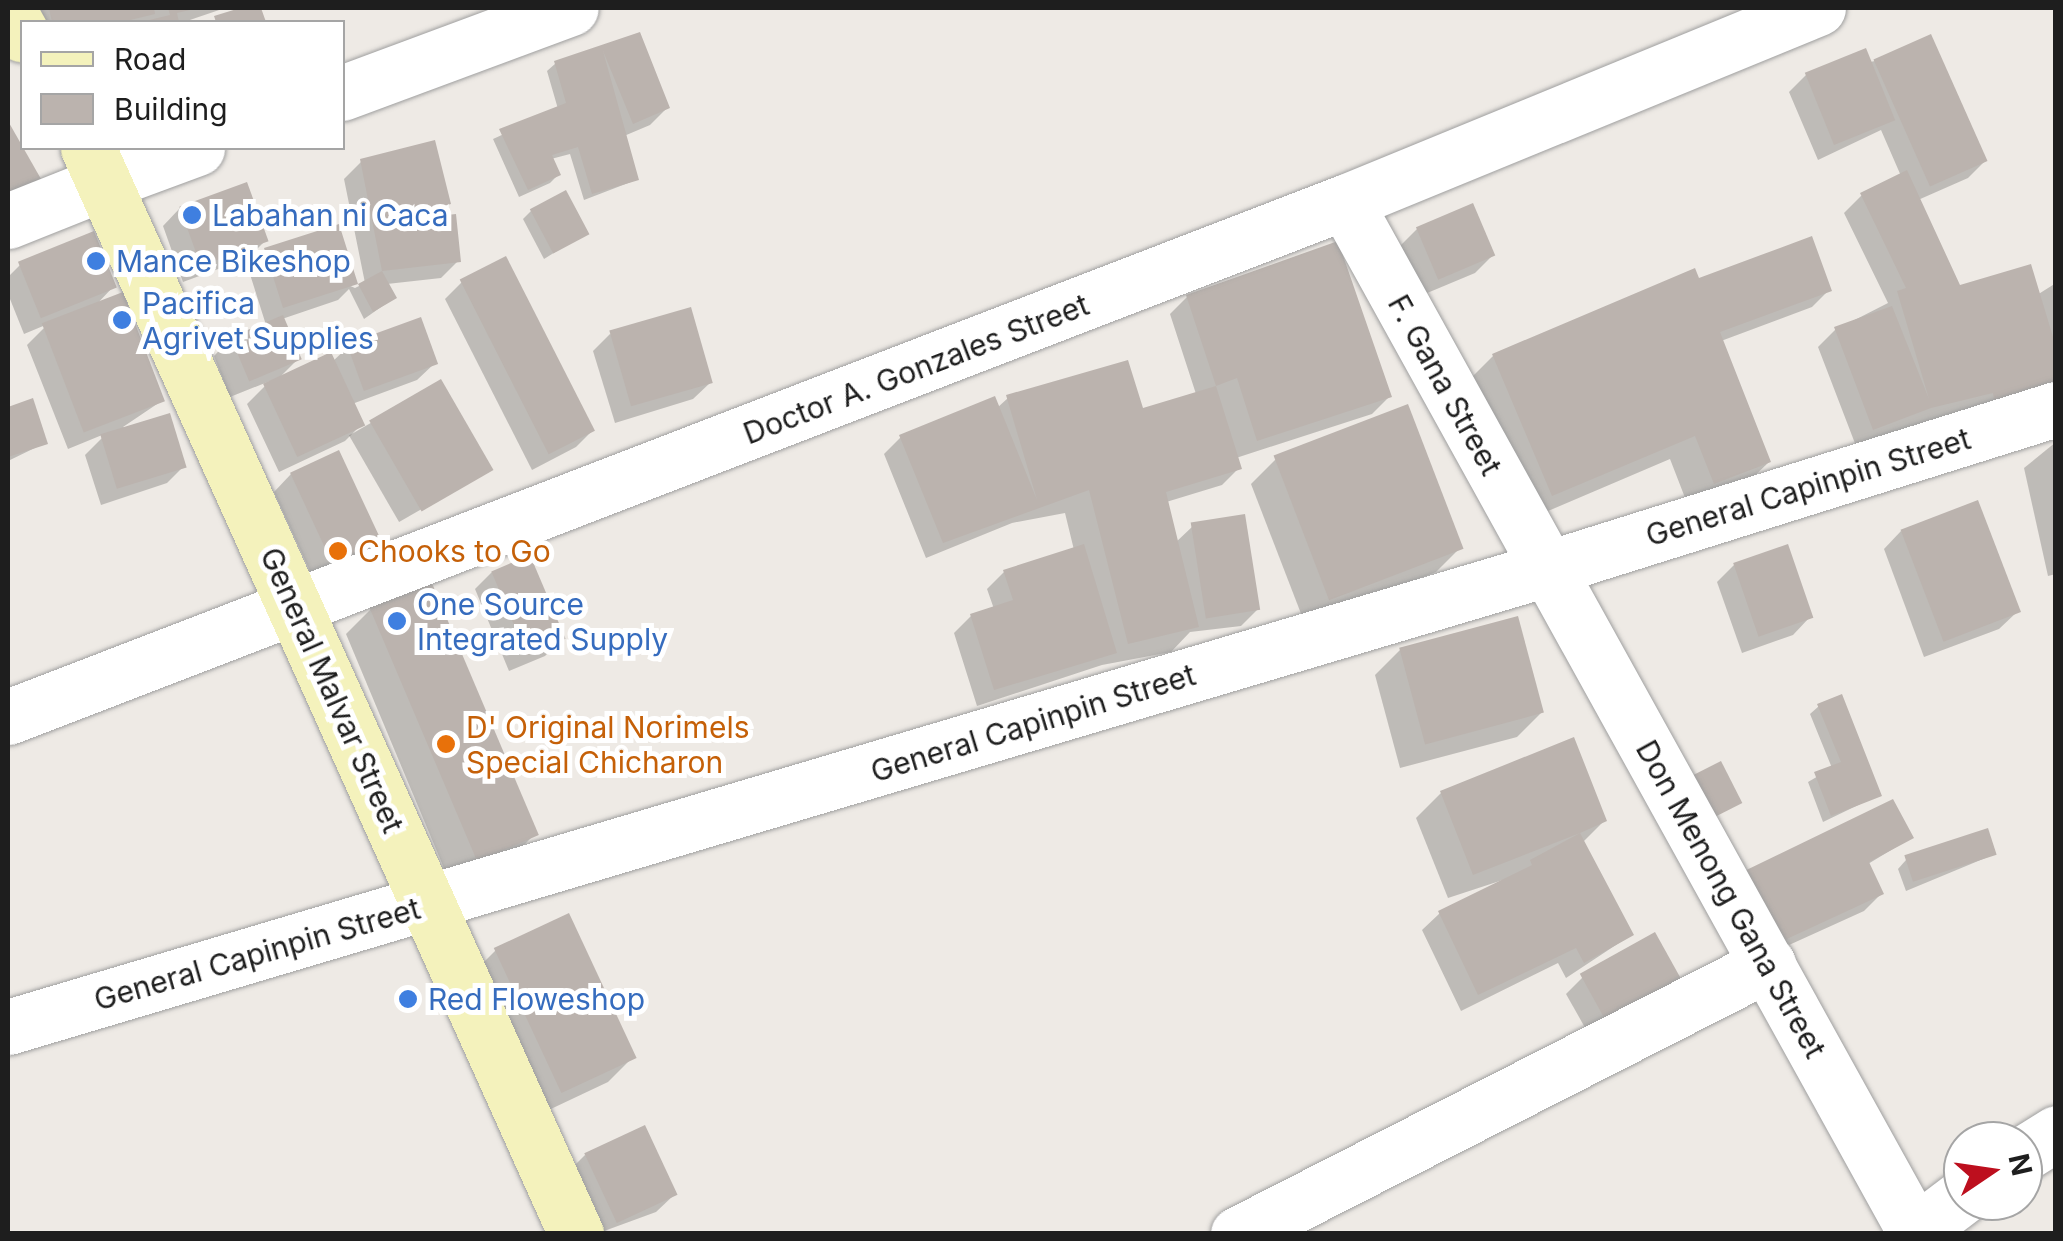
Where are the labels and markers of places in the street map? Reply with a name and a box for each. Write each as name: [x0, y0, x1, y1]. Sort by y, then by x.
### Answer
place label: Labahan ni Caca: [212, 197, 449, 233]
marker: Labahan ni Caca: [181, 204, 203, 226]
place label: Mance Bikeshop: [116, 243, 351, 279]
marker: Mance Bikeshop: [85, 250, 107, 272]
place label: Pacifica Agrivet Supplies: [142, 285, 374, 356]
marker: Pacifica Agrivet Supplies: [111, 309, 133, 331]
place label: Chooks to Go: [358, 533, 551, 569]
marker: Chooks to Go: [327, 540, 349, 562]
place label: One Source Integrated Supply: [417, 586, 668, 656]
marker: One Source Integrated Supply: [386, 610, 408, 632]
place label: D' Original Norimels Special Chicharon: [466, 709, 749, 780]
marker: D' Original Norimels Special Chicharon: [435, 733, 457, 755]
place label: Red Floweshop: [428, 981, 645, 1017]
marker: Red Floweshop: [397, 988, 419, 1010]

